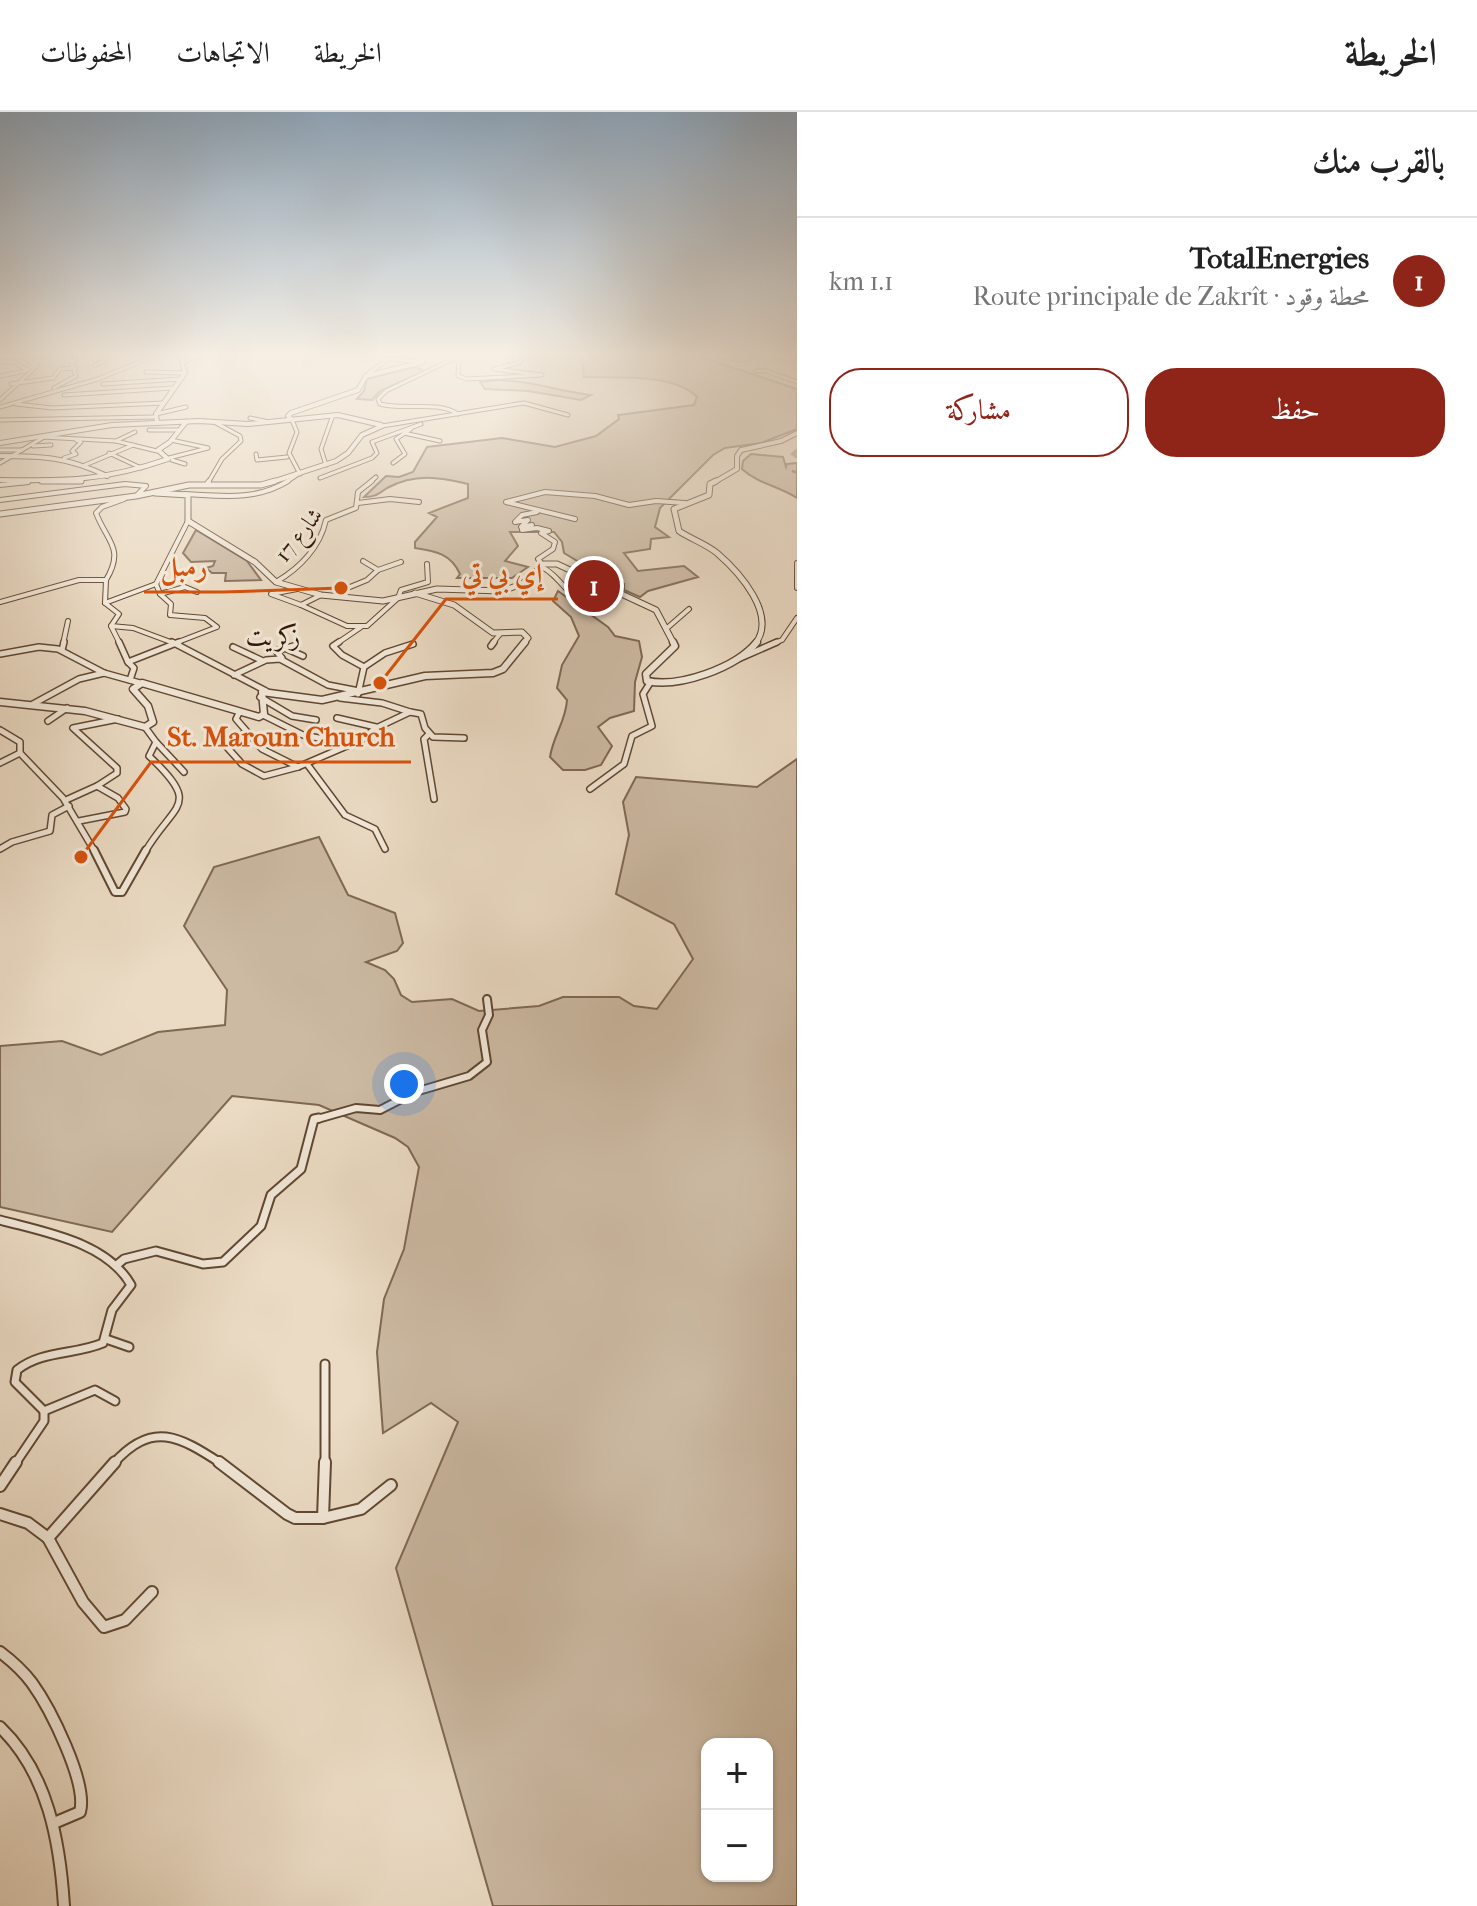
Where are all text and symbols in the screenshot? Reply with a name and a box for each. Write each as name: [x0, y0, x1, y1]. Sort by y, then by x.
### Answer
text: الخريطة: [1345, 30, 1437, 75]
text: المحفوظات: [40, 36, 132, 69]
text: الاتجاهات: [176, 36, 270, 69]
text: الخريطة: [314, 36, 382, 69]
text: بالقرب منك: [1312, 141, 1445, 181]
text: TotalEnergies: [1190, 241, 1369, 276]
text: 1.1 km: [829, 266, 893, 297]
text: 1: [1414, 266, 1424, 297]
text: محطة وقود · Route principale de Zakrît: [973, 281, 1369, 312]
button: مشاركة: [829, 368, 1129, 457]
button: حفظ: [1145, 368, 1445, 457]
street label: شارع 17: [270, 503, 332, 570]
callout: رمبل: [144, 540, 223, 592]
callout: إي بي تي: [446, 547, 558, 599]
text: رمبل: [161, 550, 207, 586]
pin: 1: [568, 556, 620, 616]
text: إي بي تي: [461, 557, 544, 596]
district label: زكريت: [246, 621, 300, 653]
callout: St. Maroun Church: [151, 710, 411, 762]
text: St. Maroun Church: [167, 720, 395, 753]
your location: [384, 1064, 424, 1104]
map controls: [701, 1738, 773, 1882]
button: +: [701, 1738, 773, 1810]
button: −: [701, 1810, 773, 1882]

